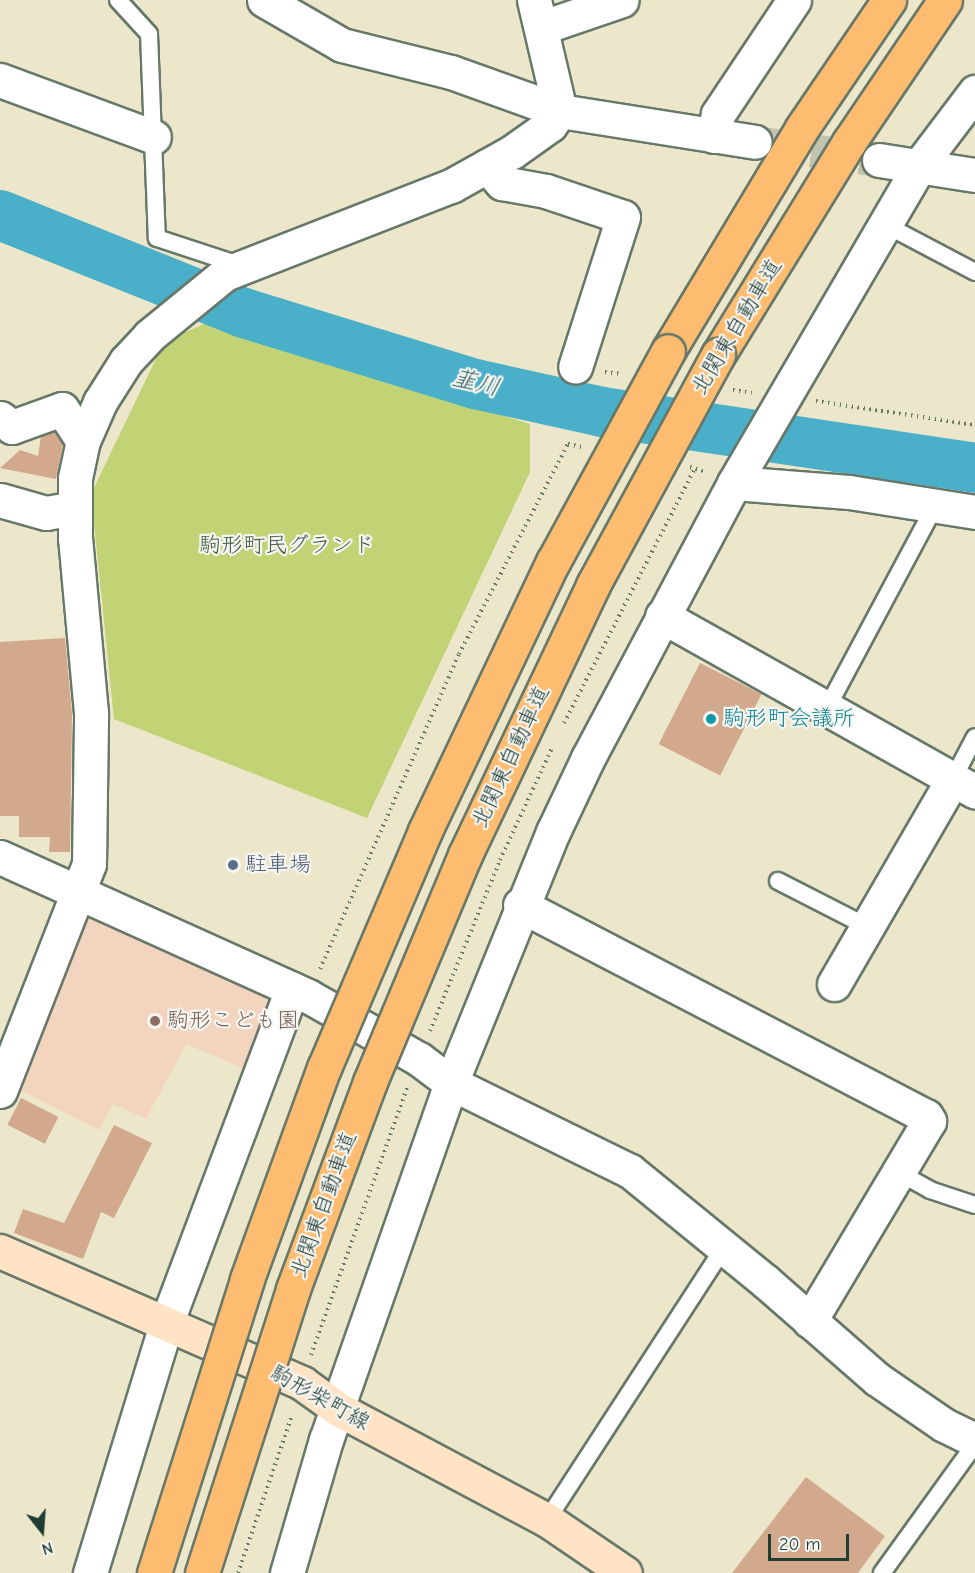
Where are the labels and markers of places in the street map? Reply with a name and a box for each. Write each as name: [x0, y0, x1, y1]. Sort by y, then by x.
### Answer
place label: 駒形町会議所: [723, 706, 855, 732]
marker: 駒形町会議所: [704, 712, 718, 726]
place label: 駐車場: [245, 852, 311, 878]
marker: 駐車場: [226, 858, 240, 872]
place label: 駒形こども園: [167, 1008, 299, 1034]
marker: 駒形こども園: [148, 1014, 162, 1028]

